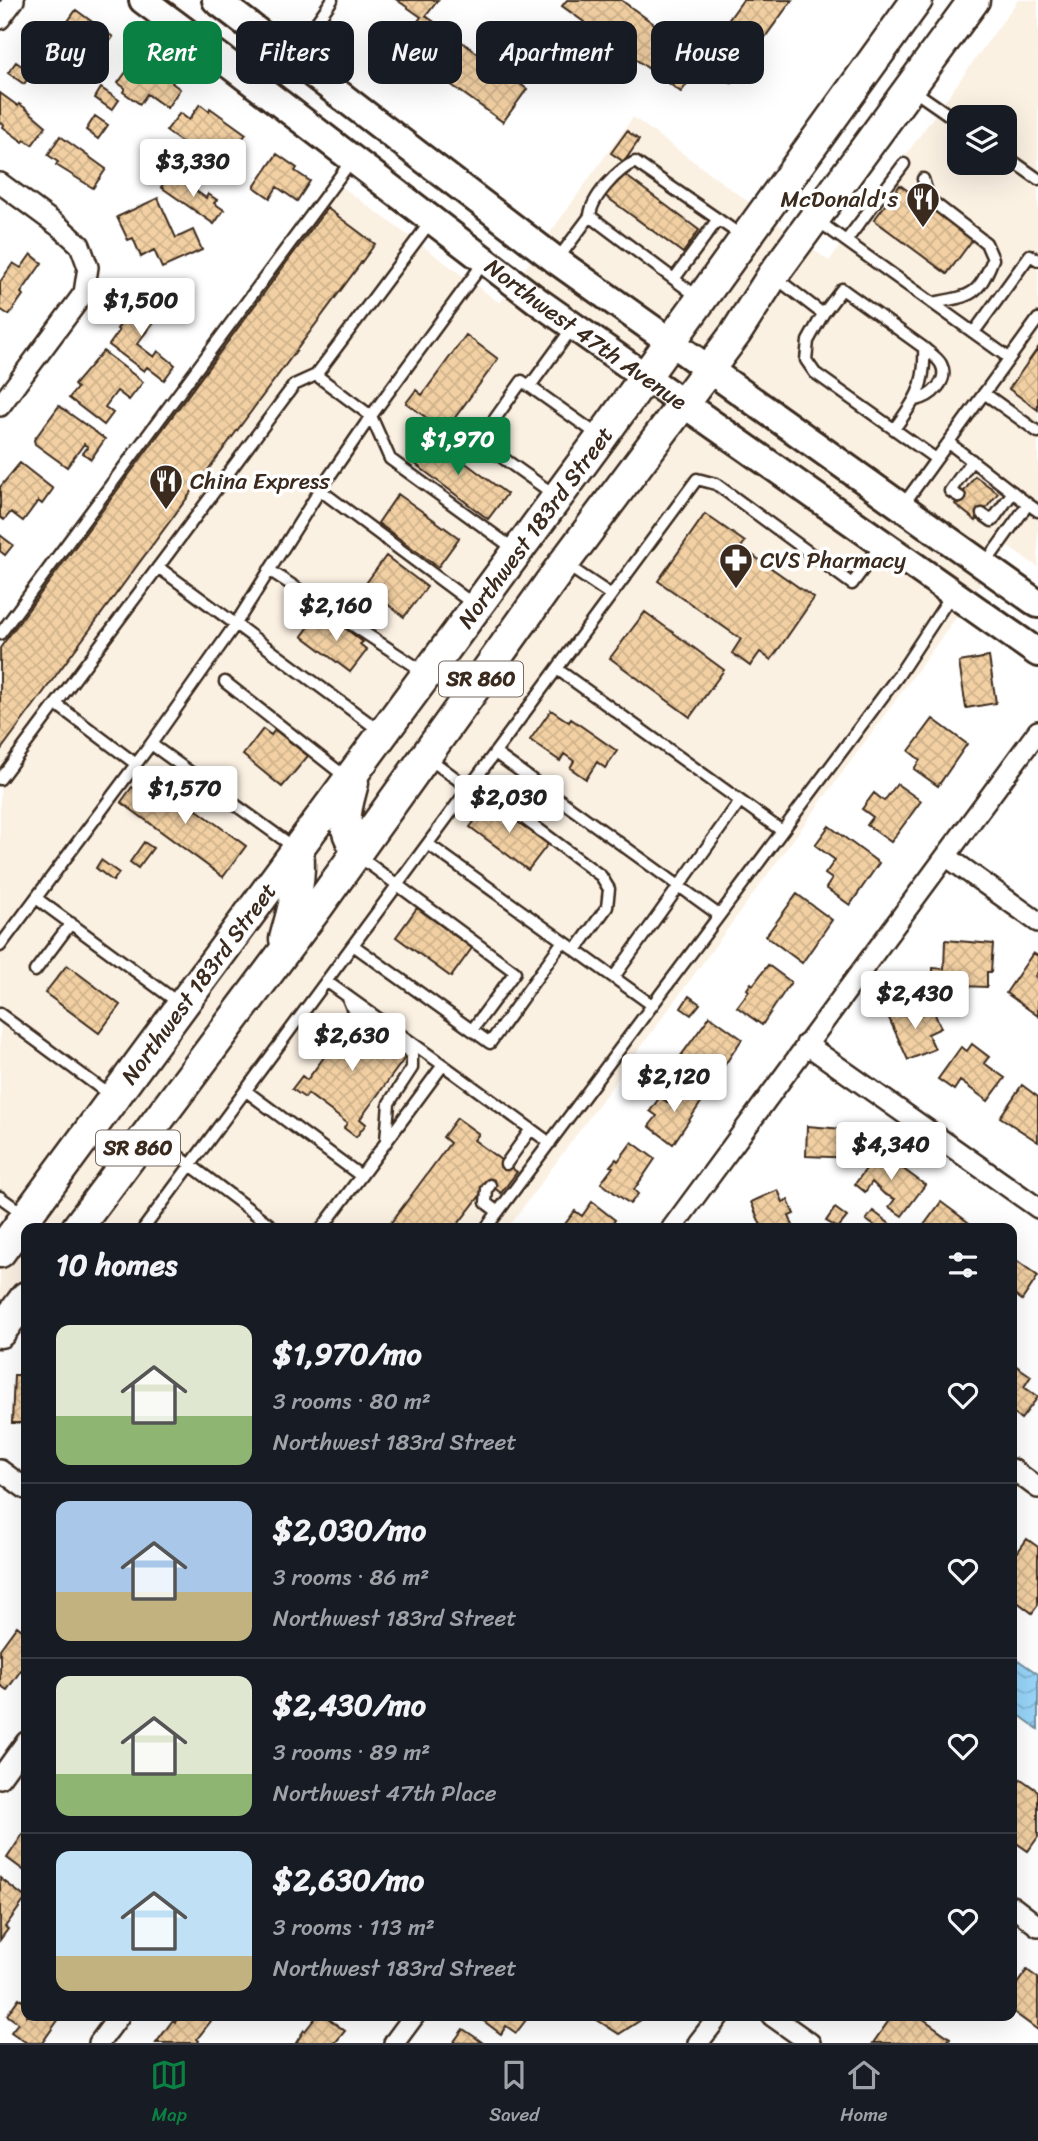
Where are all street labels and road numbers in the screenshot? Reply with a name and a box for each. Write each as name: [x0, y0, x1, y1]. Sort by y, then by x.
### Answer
street label: Northwest 47th Avenue: [476, 247, 696, 421]
street label: Northwest 183rd Street: [446, 417, 624, 637]
road number: SR 860: [439, 662, 523, 696]
street label: Northwest 183rd Street: [110, 873, 287, 1093]
road number: SR 860: [96, 1130, 180, 1166]

